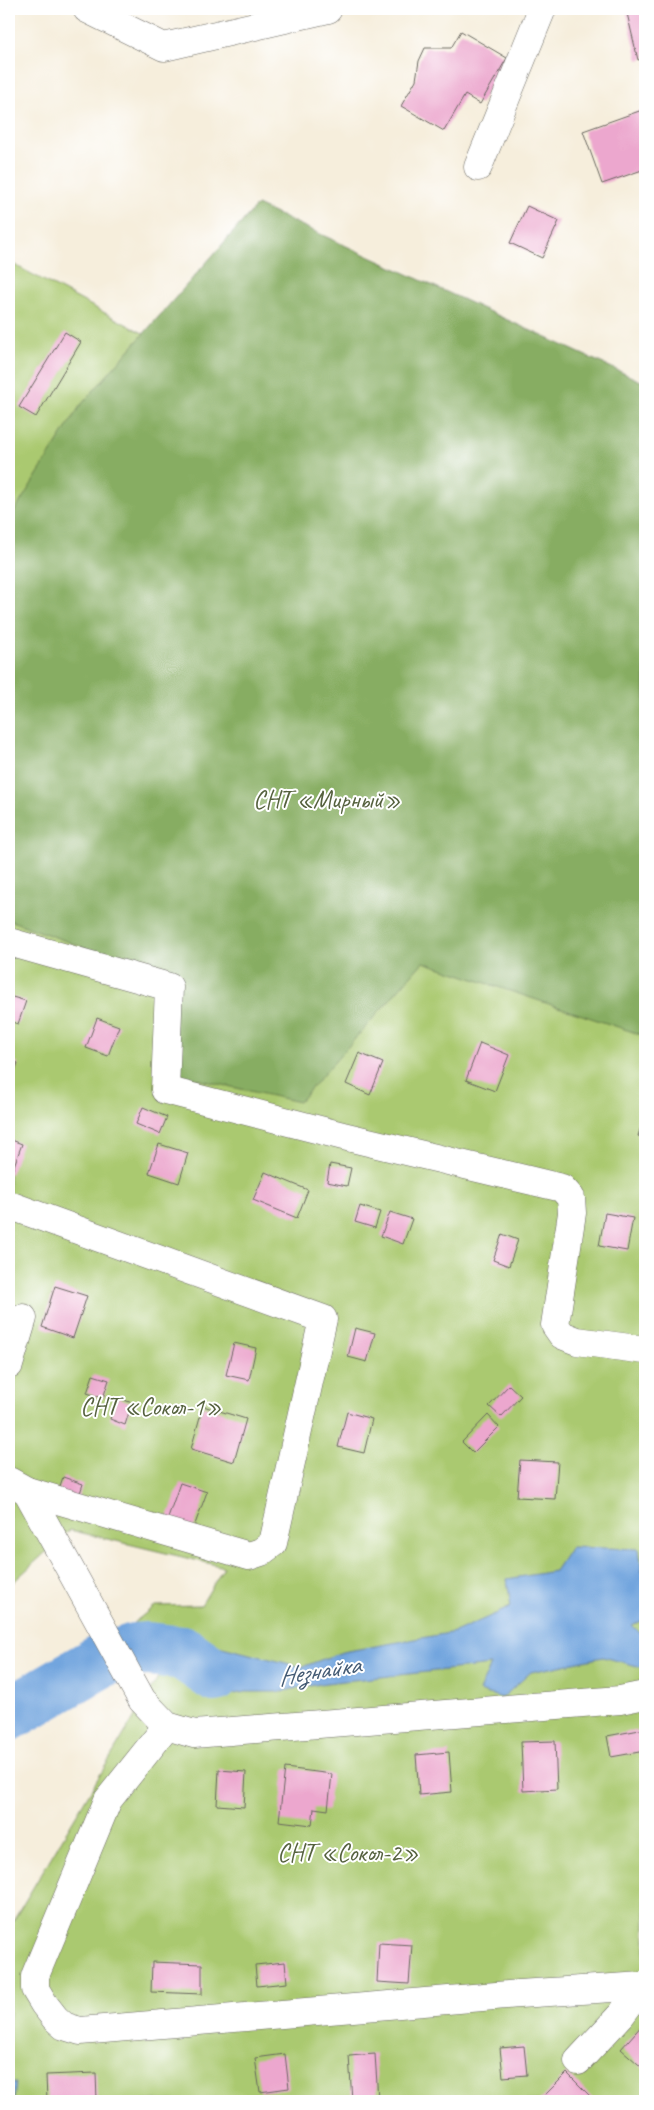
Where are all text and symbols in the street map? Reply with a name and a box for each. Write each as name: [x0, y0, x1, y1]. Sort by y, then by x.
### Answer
park label: СНТ «Мирный»: [253, 784, 401, 816]
park label: СНТ «Сокол-1»: [80, 1391, 222, 1423]
water label: Незнайка: [276, 1647, 365, 1693]
park label: СНТ «Сокол-2»: [277, 1837, 419, 1869]

